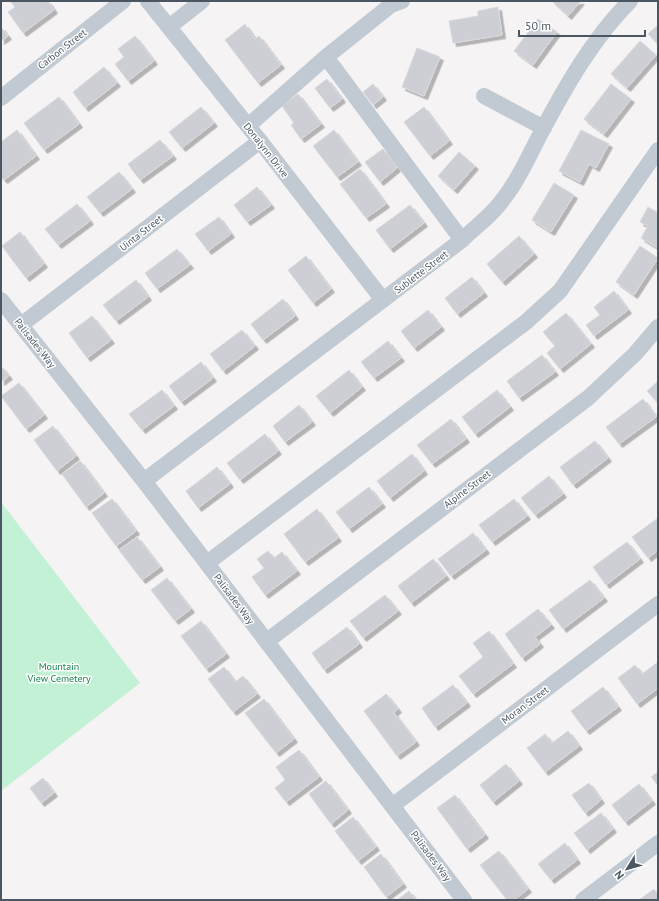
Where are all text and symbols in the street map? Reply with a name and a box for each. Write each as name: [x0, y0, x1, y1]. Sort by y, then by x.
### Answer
scale bar: [519, 12, 645, 38]
text: 50 m: [525, 18, 551, 33]
street label: Carbon Street: [35, 26, 89, 72]
street label: Donalynn Drive: [241, 120, 291, 180]
street label: Uinta Street: [117, 212, 166, 254]
street label: Sublette Street: [392, 247, 451, 296]
street label: Palisades Way: [12, 316, 59, 371]
street label: Alpine Street: [441, 467, 494, 511]
street label: Palisades Way: [211, 571, 257, 627]
park label: Mountain View Cemetery: [26, 660, 91, 685]
street label: Moran Street: [499, 683, 551, 727]
street label: Palisades Way: [408, 828, 454, 884]
north arrow: [607, 849, 647, 889]
text: N: [611, 868, 627, 882]

